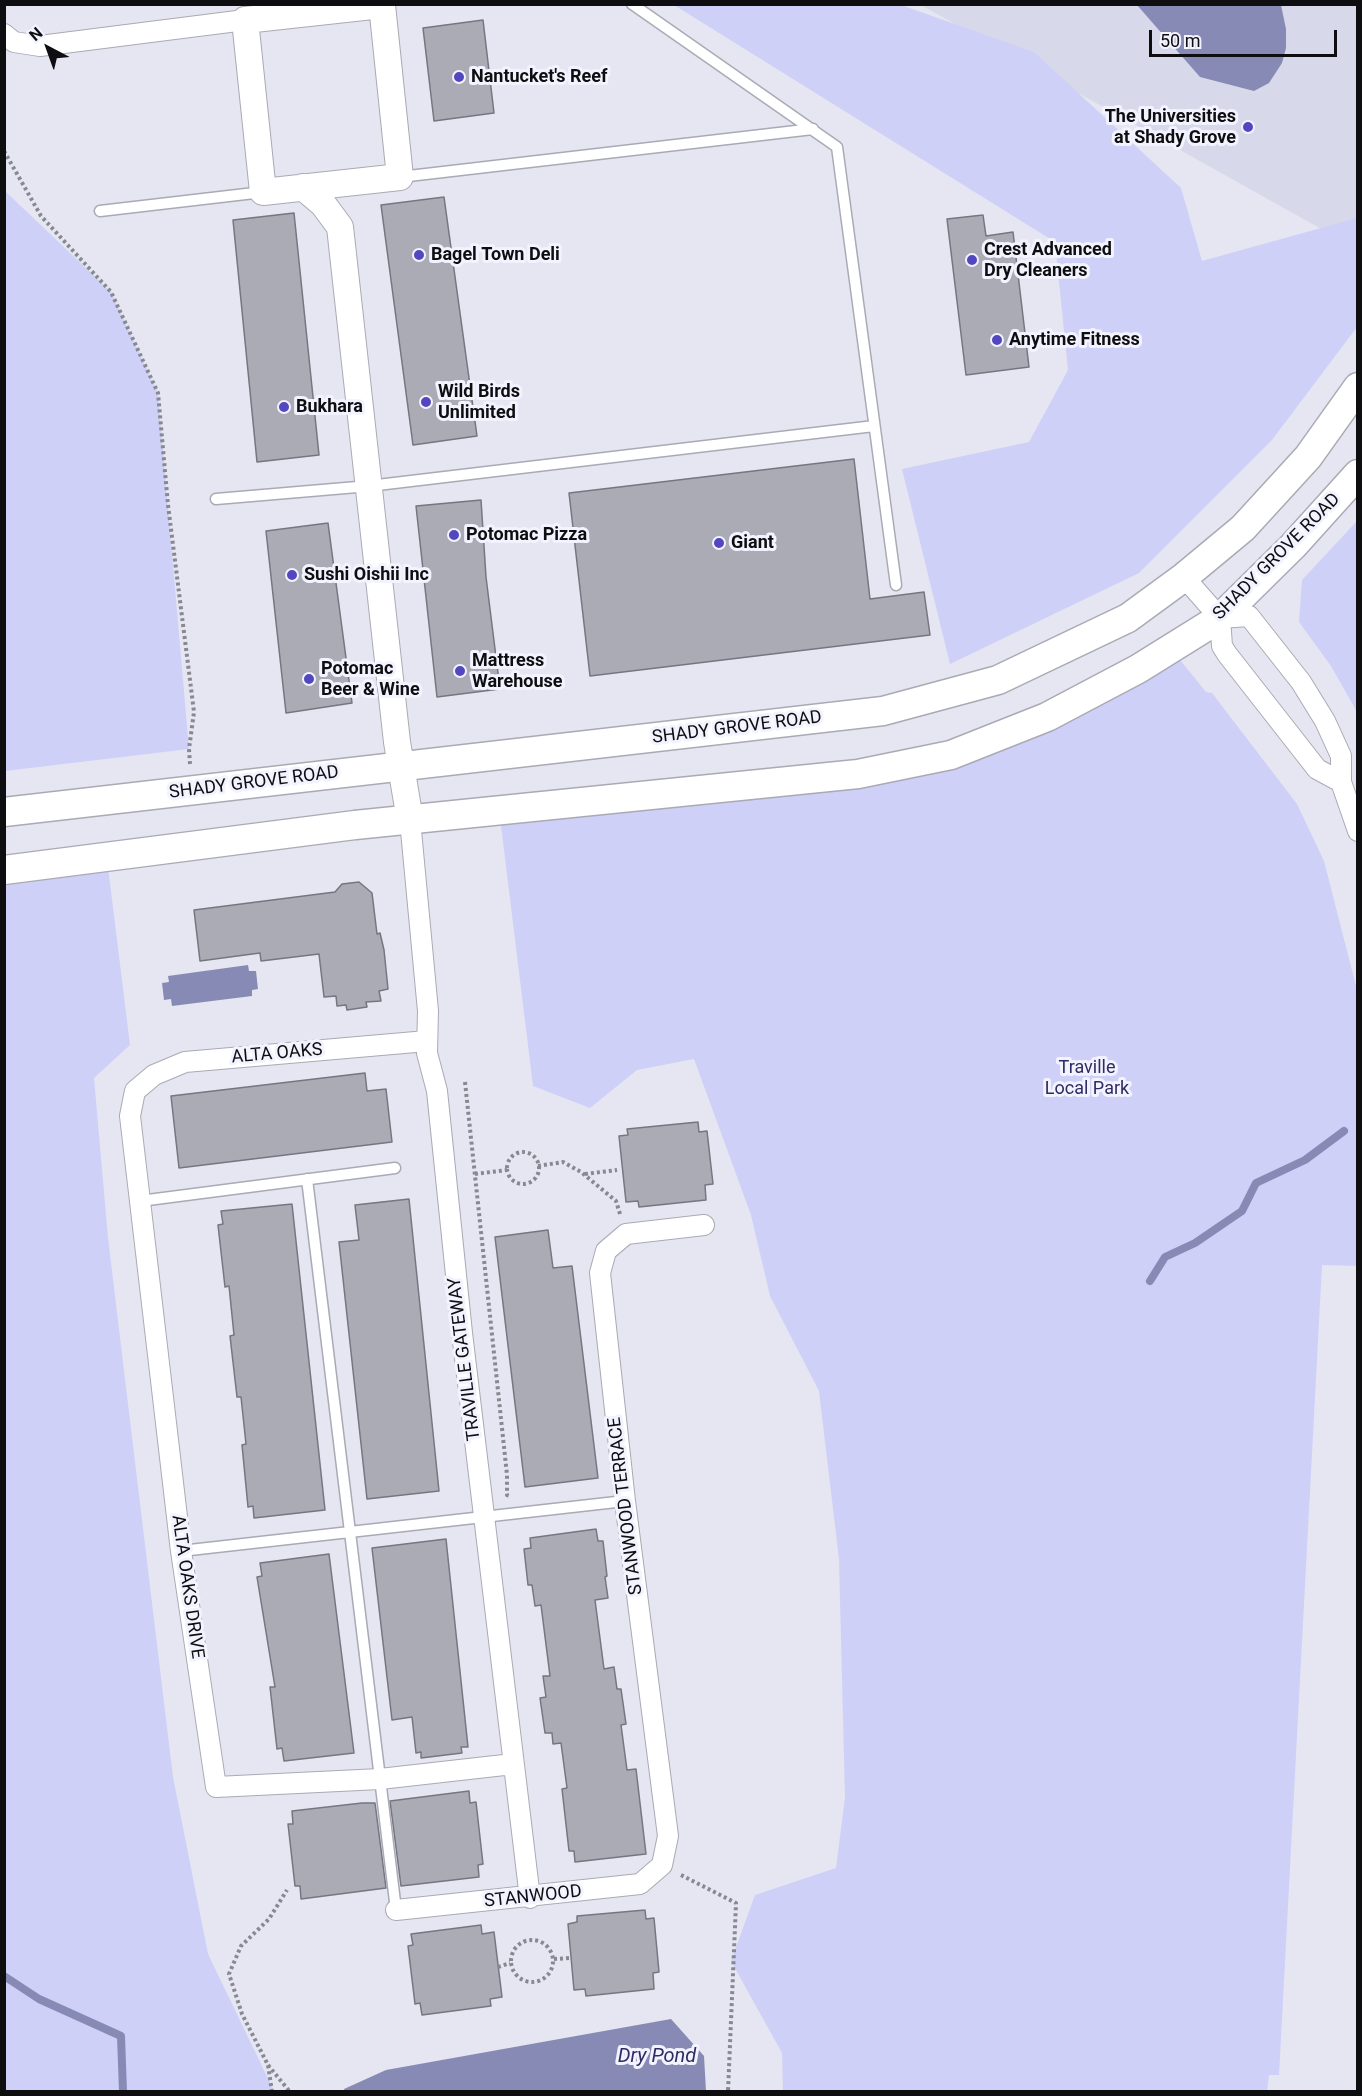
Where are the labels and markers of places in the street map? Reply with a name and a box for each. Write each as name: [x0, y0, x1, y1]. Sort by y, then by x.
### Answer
place label: Nantucket's Reef: [471, 66, 607, 88]
marker: Nantucket's Reef: [452, 70, 466, 84]
place label: The Universities at Shady Grove: [1105, 106, 1236, 148]
marker: The Universities at Shady Grove: [1241, 120, 1255, 134]
place label: Crest Advanced Dry Cleaners: [984, 239, 1112, 282]
place label: Bagel Town Deli: [431, 244, 560, 266]
marker: Bagel Town Deli: [412, 248, 426, 262]
marker: Crest Advanced Dry Cleaners: [965, 253, 979, 267]
place label: Anytime Fitness: [1009, 329, 1140, 351]
marker: Anytime Fitness: [990, 333, 1004, 347]
place label: Wild Birds Unlimited: [438, 381, 520, 424]
marker: Wild Birds Unlimited: [419, 395, 433, 409]
place label: Bukhara: [296, 396, 363, 418]
marker: Bukhara: [277, 400, 291, 414]
place label: Potomac Pizza: [466, 524, 587, 546]
marker: Potomac Pizza: [447, 528, 461, 542]
place label: Giant: [731, 532, 774, 554]
marker: Giant: [712, 536, 726, 550]
place label: Sushi Oishii Inc: [304, 564, 429, 586]
marker: Sushi Oishii Inc: [285, 568, 299, 582]
place label: Mattress Warehouse: [472, 650, 563, 692]
place label: Potomac Beer & Wine: [321, 658, 420, 700]
marker: Mattress Warehouse: [453, 664, 467, 678]
marker: Potomac Beer & Wine: [302, 672, 316, 686]

